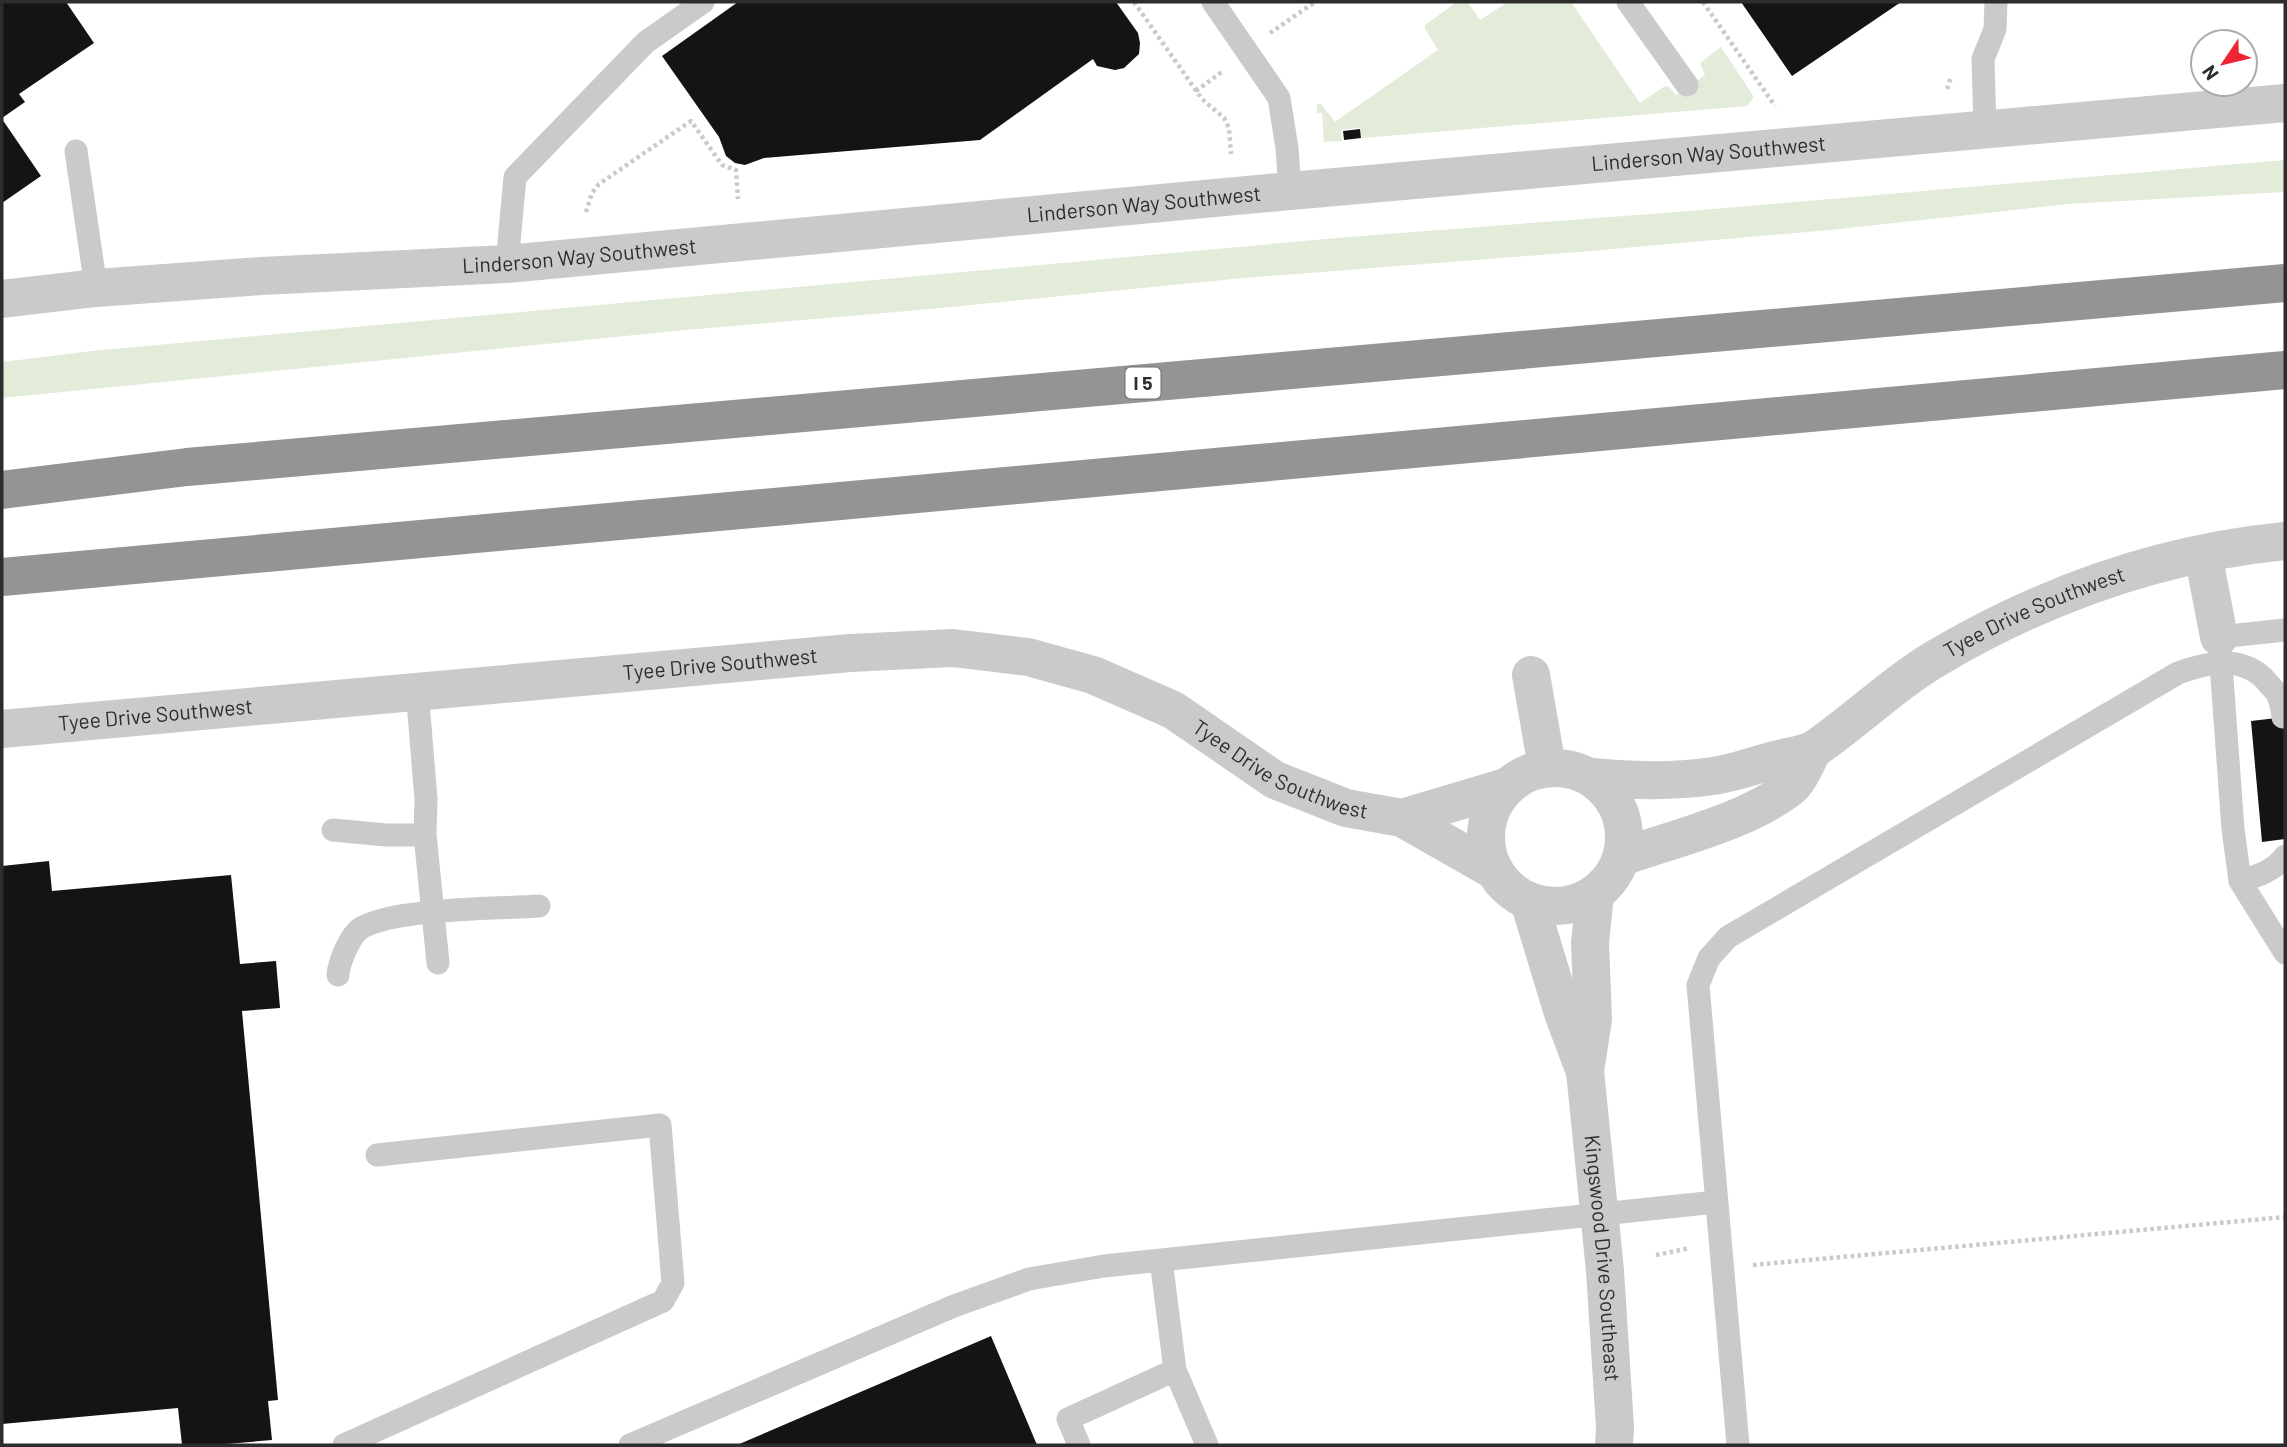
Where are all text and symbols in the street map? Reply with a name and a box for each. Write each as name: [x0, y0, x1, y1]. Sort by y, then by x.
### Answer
north arrow: [2189, 28, 2259, 98]
text: N: [2197, 61, 2223, 85]
street label: Linderson Way Southwest: [1590, 130, 1827, 175]
street label: Linderson Way Southwest: [1026, 180, 1262, 226]
street label: Linderson Way Southwest: [461, 232, 697, 277]
road number: I 5: [1126, 368, 1160, 398]
street label: Tyee Drive Southwest: [1939, 561, 2127, 662]
street label: Tyee Drive Southwest: [621, 642, 818, 684]
street label: Tyee Drive Southwest: [57, 693, 254, 735]
street label: Tyee Drive Southwest: [1189, 713, 1370, 823]
street label: Kingswood Drive Southeast: [1580, 1133, 1626, 1382]

